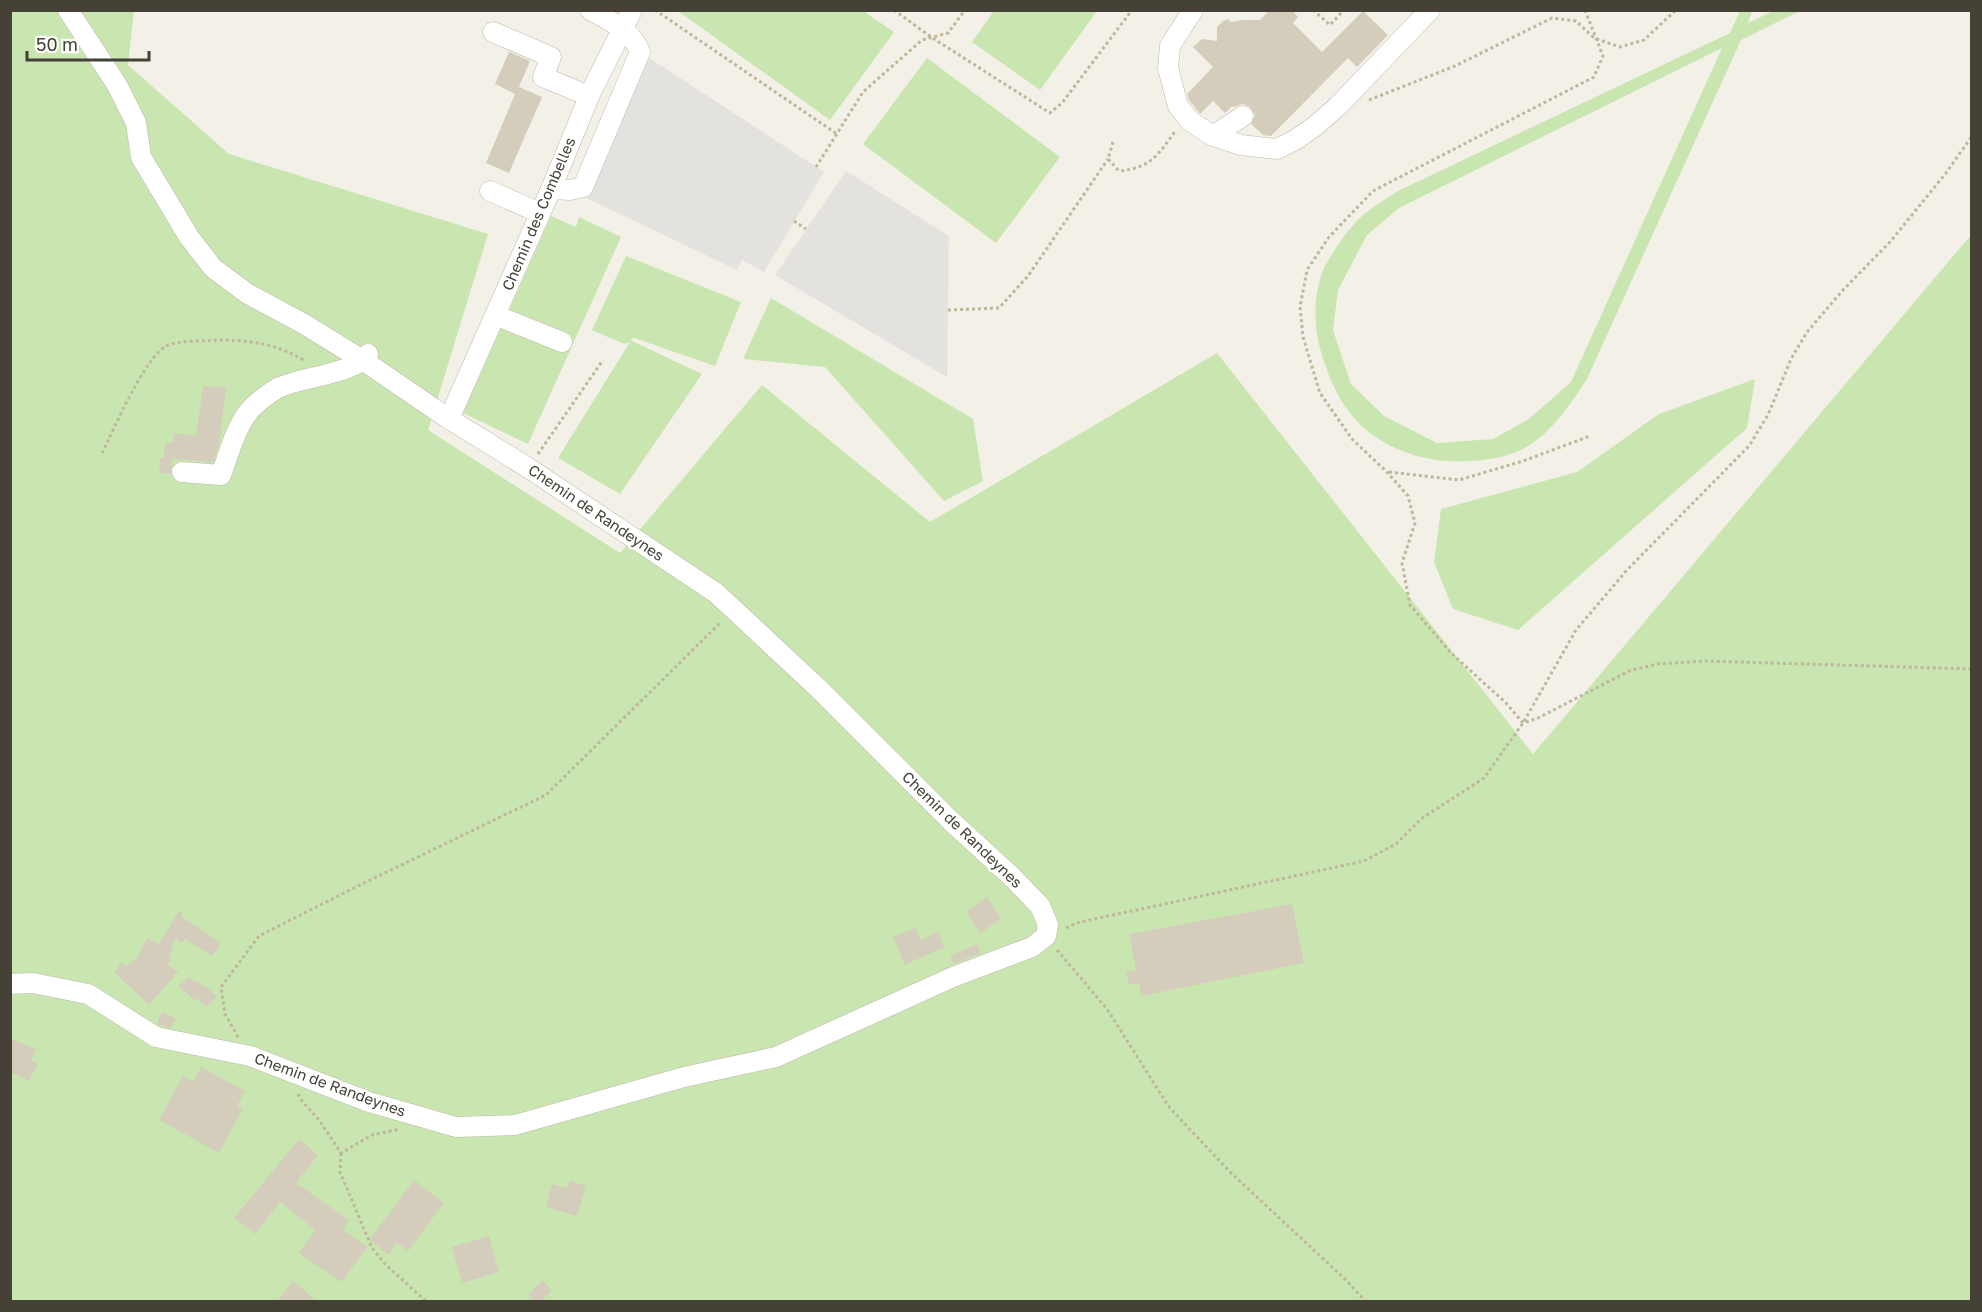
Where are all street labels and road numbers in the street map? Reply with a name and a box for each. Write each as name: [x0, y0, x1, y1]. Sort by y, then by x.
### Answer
street label: Chemin des Combelles: [498, 134, 579, 293]
street label: Chemin de Randeynes: [525, 460, 668, 564]
street label: Chemin de Randeynes: [899, 767, 1026, 891]
street label: Chemin de Randeynes: [252, 1048, 409, 1120]

